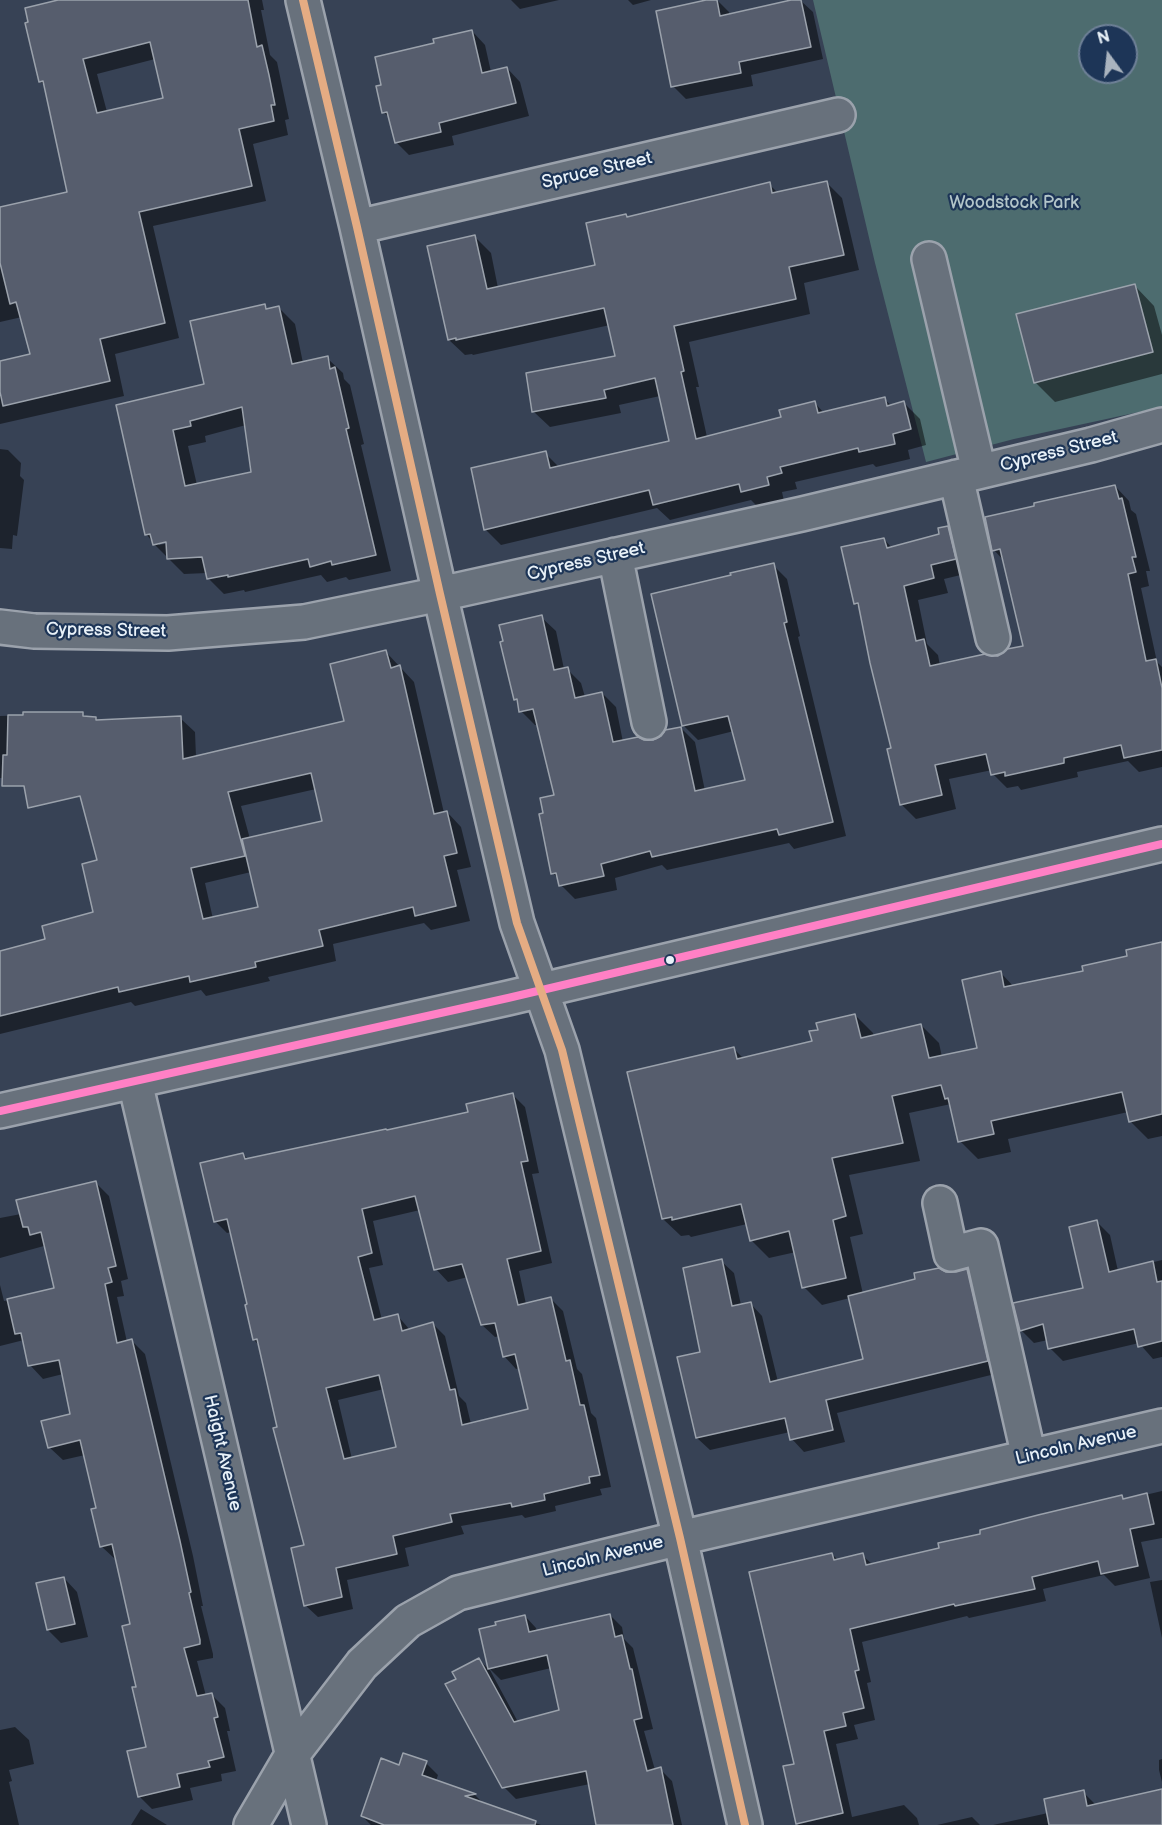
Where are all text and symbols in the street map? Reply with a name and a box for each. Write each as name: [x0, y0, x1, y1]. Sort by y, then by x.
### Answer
north arrow: [1078, 24, 1138, 84]
text: N: [1095, 27, 1112, 49]
street label: Spruce Street: [540, 148, 654, 194]
park label: Woodstock Park: [949, 192, 1079, 214]
street label: Cypress Street: [998, 427, 1120, 477]
street label: Cypress Street: [525, 538, 647, 586]
street label: Cypress Street: [46, 619, 166, 643]
unlabelled marker: [664, 954, 676, 966]
street label: Haight Avenue: [198, 1393, 246, 1513]
street label: Lincoln Avenue: [1013, 1422, 1139, 1470]
street label: Lincoln Avenue: [540, 1532, 666, 1582]

